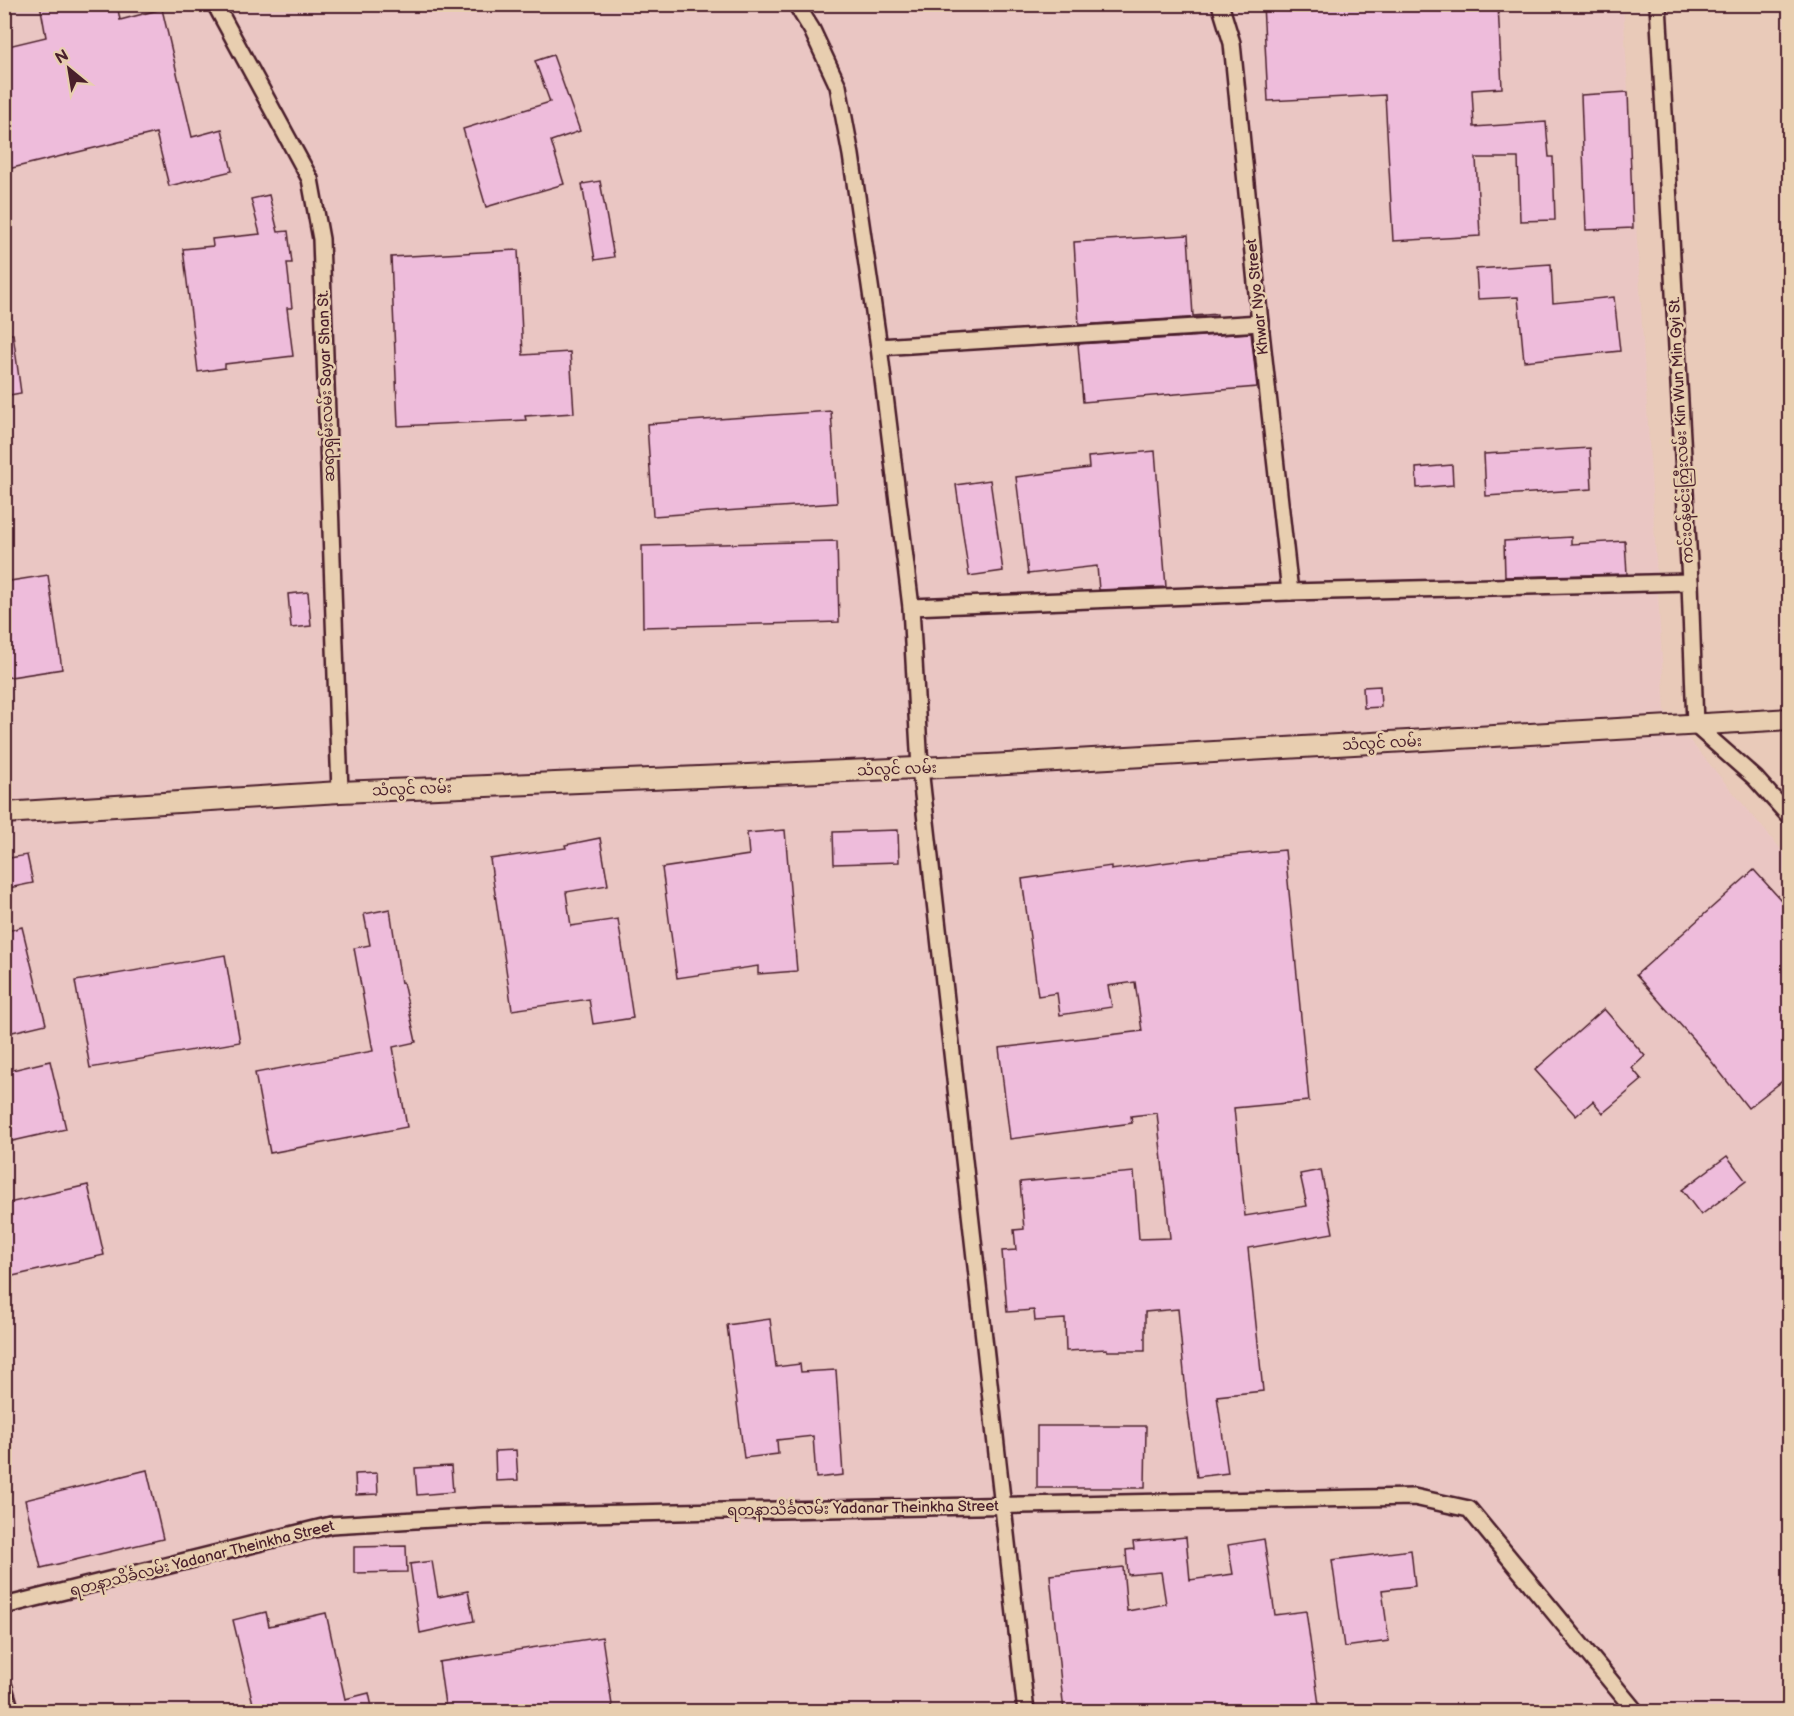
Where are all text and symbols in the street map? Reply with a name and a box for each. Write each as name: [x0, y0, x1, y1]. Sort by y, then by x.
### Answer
north arrow: [39, 39, 99, 99]
text: N: [52, 46, 72, 69]
street label: Khwar Nyo Street: [1242, 237, 1273, 356]
street label: ဆရာရှမ်းလမ်း Sayar Shan St.: [313, 290, 341, 482]
street label: ကင်းဝန်မင်းကြီးလမ်း Kin Wun Min Gyi St.: [1664, 296, 1700, 564]
street label: သံလွင် လမ်း: [1342, 731, 1422, 756]
street label: သံလွင် လမ်း: [857, 758, 937, 781]
street label: သံလွင် လမ်း: [372, 778, 452, 801]
street label: ရတနာသိင်္ခလမ်း Yadanar Theinkha Street: [727, 1496, 999, 1522]
street label: ရတနာသိင်္ခလမ်း Yadanar Theinkha Street: [68, 1515, 337, 1603]

